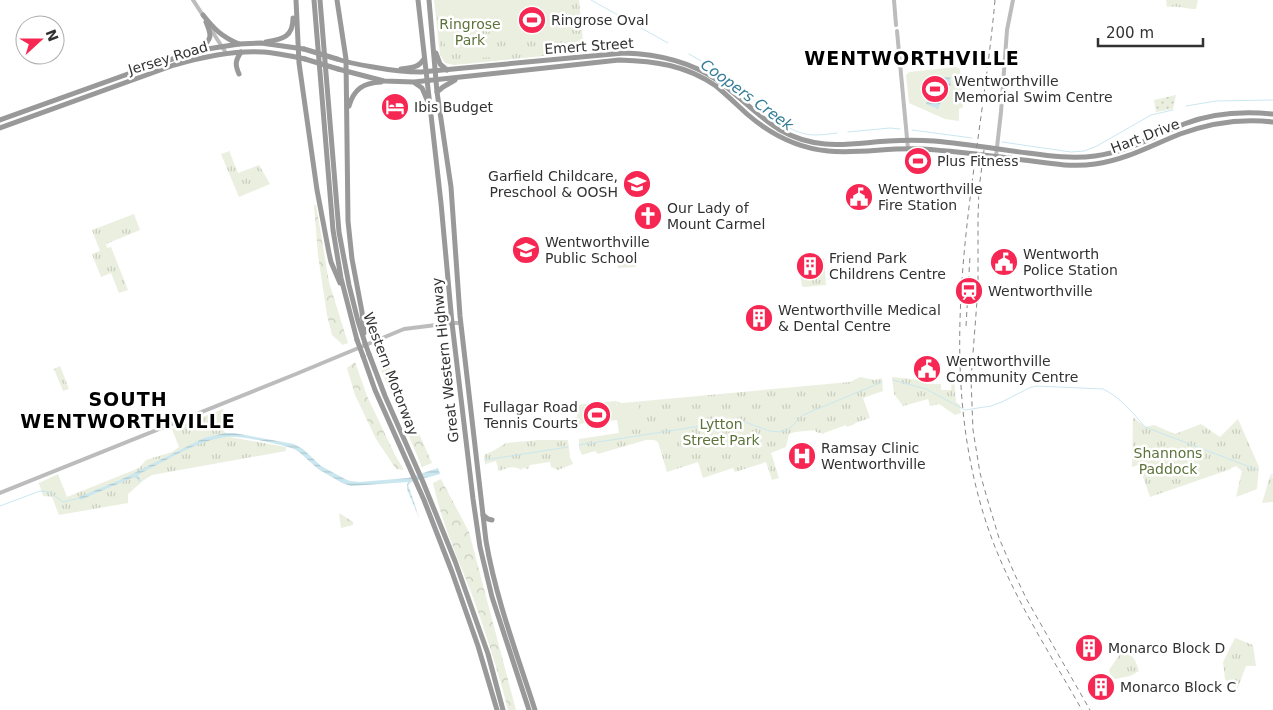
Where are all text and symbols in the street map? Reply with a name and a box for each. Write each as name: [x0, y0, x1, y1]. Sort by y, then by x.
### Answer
sports icon: Ringrose Oval: [517, 5, 547, 35]
place label: Ringrose Oval: [551, 12, 649, 28]
north arrow: [15, 15, 65, 65]
scale bar: [1098, 15, 1203, 47]
park label: Ringrose Park: [439, 16, 501, 48]
text: 200 m: [1106, 24, 1154, 42]
text: N: [43, 27, 62, 44]
street label: Emert Street: [544, 35, 635, 57]
street label: Jersey Road: [125, 38, 210, 78]
district label: WENTWORTHVILLE: [804, 47, 1020, 69]
water label: Coopers Creek: [697, 55, 798, 135]
place label: Wentworthville Memorial Swim Centre: [954, 73, 1113, 105]
sports icon: Wentworthville Memorial Swim Centre: [920, 74, 950, 104]
hotel icon: Ibis Budget: [380, 92, 410, 122]
place label: Ibis Budget: [414, 99, 494, 115]
street label: Hart Drive: [1108, 116, 1182, 156]
sports icon: Plus Fitness: [903, 146, 933, 176]
place label: Plus Fitness: [937, 153, 1018, 169]
place label: Garfield Childcare, Preschool & OOSH: [488, 168, 618, 200]
school or university icon: Garfield Childcare, Preschool & OOSH: [622, 169, 652, 199]
place label: Wentworthville Fire Station: [878, 181, 983, 213]
public building icon: Wentworthville Fire Station: [844, 182, 874, 212]
place label: Our Lady of Mount Carmel: [667, 200, 765, 232]
church icon: Our Lady of Mount Carmel: [633, 201, 663, 231]
place label: Wentworthville Public School: [545, 234, 650, 266]
school or university icon: Wentworthville Public School: [511, 235, 541, 265]
place label: Wentworth Police Station: [1023, 246, 1118, 278]
public building icon: Wentworth Police Station: [989, 247, 1019, 277]
place label: Friend Park Childrens Centre: [829, 250, 946, 282]
building icon: Friend Park Childrens Centre: [795, 251, 825, 281]
station icon: Wentworthville: [954, 276, 984, 306]
street label: Great Western Highway: [428, 277, 462, 443]
place label: Wentworthville: [988, 283, 1093, 299]
place label: Wentworthville Medical & Dental Centre: [778, 302, 941, 334]
building icon: Wentworthville Medical & Dental Centre: [744, 303, 774, 333]
street label: Western Motorway: [360, 310, 422, 438]
place label: Wentworthville Community Centre: [946, 353, 1078, 385]
public building icon: Wentworthville Community Centre: [912, 354, 942, 384]
district label: SOUTH WENTWORTHVILLE: [20, 388, 236, 432]
place label: Fullagar Road Tennis Courts: [483, 399, 578, 431]
sports icon: Fullagar Road Tennis Courts: [582, 400, 612, 430]
park label: Lytton Street Park: [682, 416, 761, 448]
place label: Ramsay Clinic Wentworthville: [821, 440, 926, 472]
hospital icon: Ramsay Clinic Wentworthville: [787, 441, 817, 471]
park label: Shannons Paddock: [1134, 445, 1202, 477]
building icon: Monarco Block D: [1074, 633, 1104, 663]
place label: Monarco Block D: [1108, 640, 1225, 656]
building icon: Monarco Block C: [1086, 672, 1116, 702]
place label: Monarco Block C: [1120, 679, 1237, 695]

